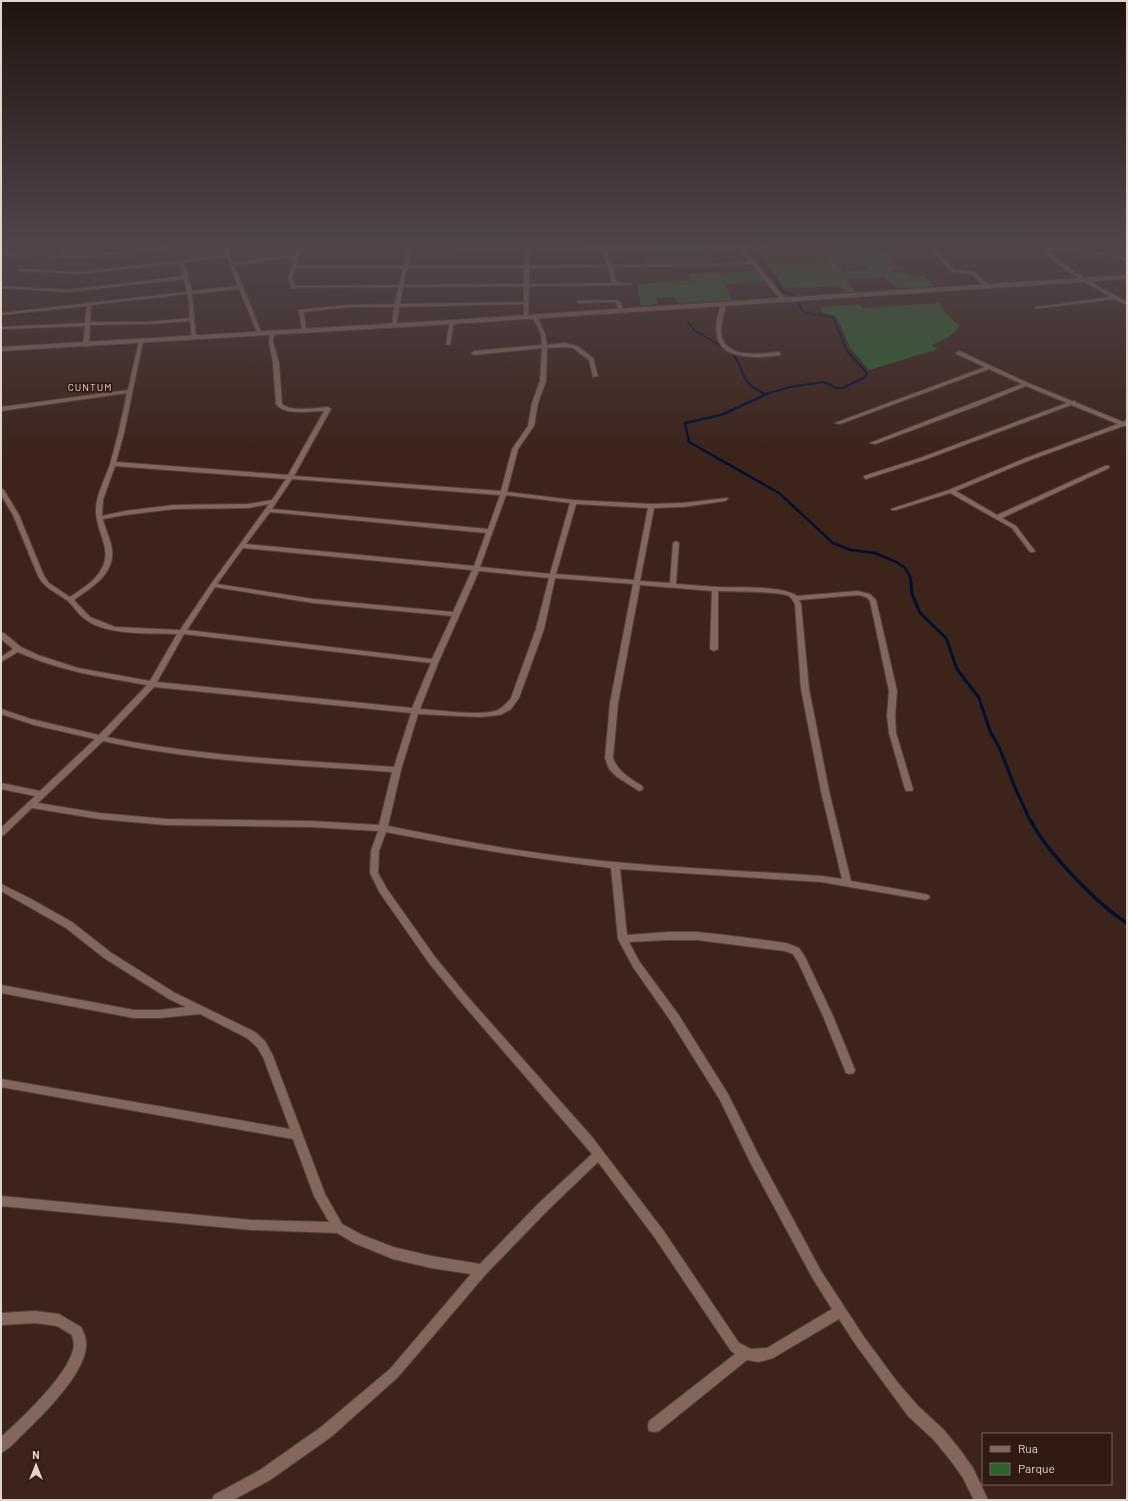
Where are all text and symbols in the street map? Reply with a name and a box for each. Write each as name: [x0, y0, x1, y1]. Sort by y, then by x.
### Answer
district label: CUNTUM: [68, 381, 112, 393]
legend: [982, 1433, 1112, 1485]
text: Rua: [1018, 1441, 1038, 1455]
north arrow: [16, 1445, 56, 1485]
text: N: [32, 1448, 40, 1461]
text: Parque: [1018, 1461, 1055, 1475]

